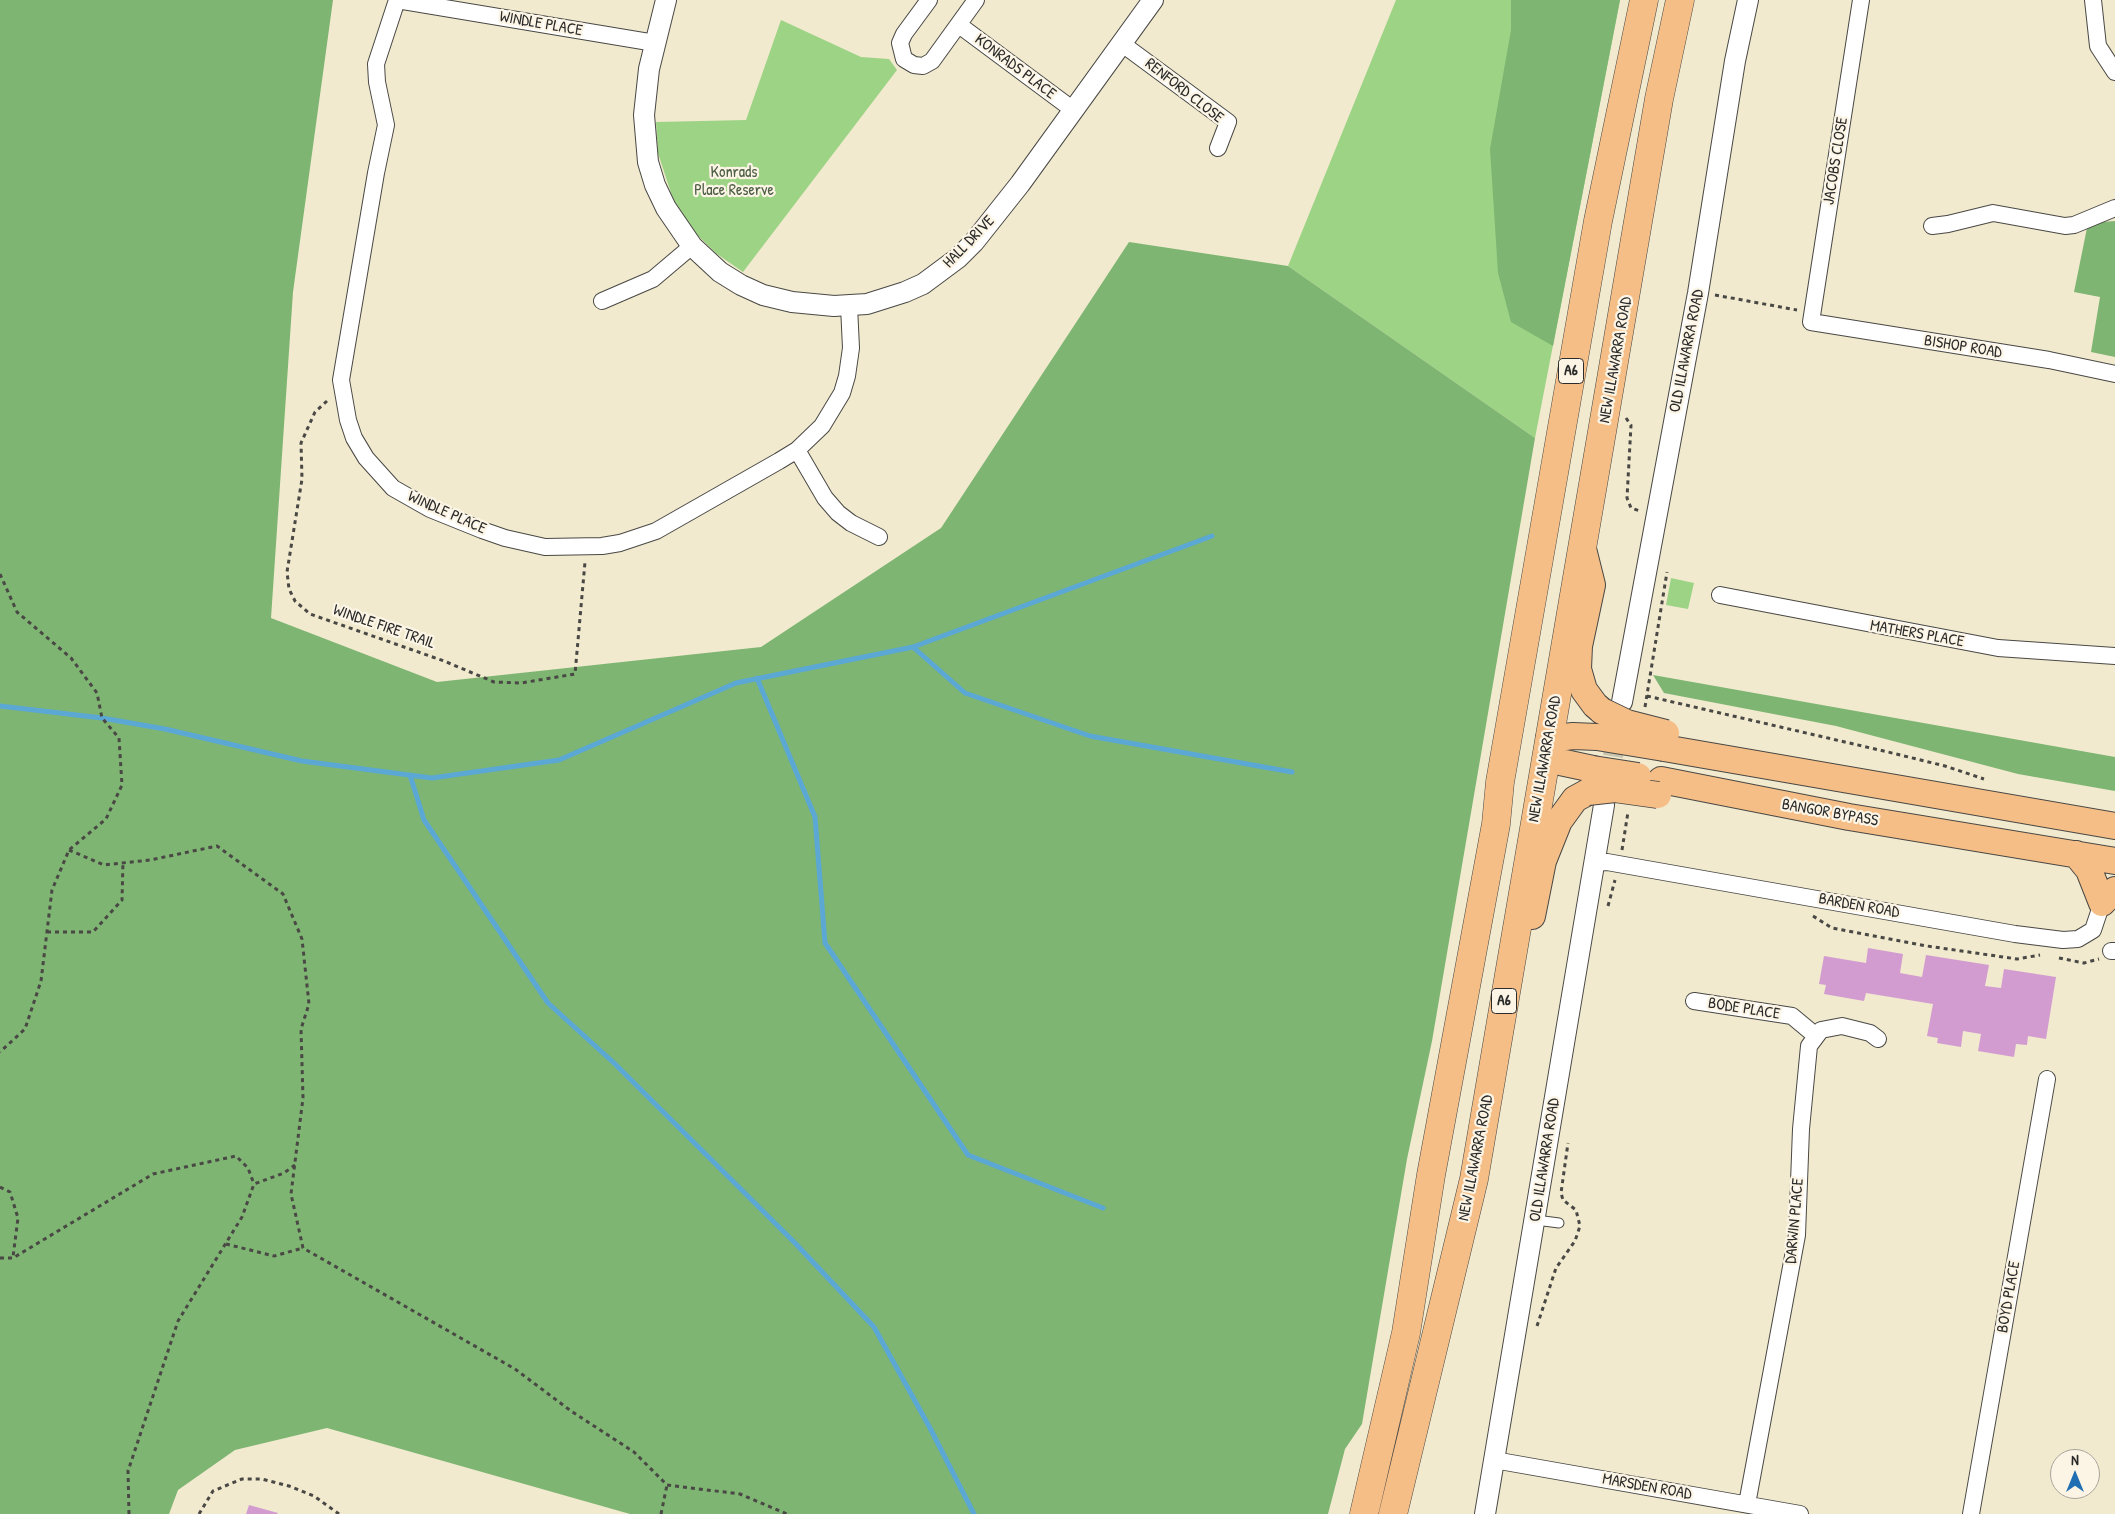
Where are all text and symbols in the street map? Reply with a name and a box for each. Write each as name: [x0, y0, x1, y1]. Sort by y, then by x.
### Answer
street label: WINDLE PLACE: [498, 7, 584, 41]
street label: KONRADS PLACE: [971, 30, 1059, 104]
street label: RENFORD CLOSE: [1141, 54, 1227, 128]
street label: JACOBS CLOSE: [1820, 116, 1852, 206]
park label: Konrads Place Reserve: [694, 163, 774, 201]
street label: HALL DRIVE: [939, 212, 999, 272]
street label: OLD ILLAWARRA ROAD: [1666, 288, 1708, 414]
street label: NEW ILLAWARRA ROAD: [1595, 295, 1637, 425]
street label: BISHOP ROAD: [1923, 331, 2003, 363]
road number: A6: [1558, 358, 1584, 384]
street label: WINDLE PLACE: [405, 487, 489, 539]
street label: WINDLE FIRE TRAIL: [331, 601, 437, 653]
street label: MATHERS PLACE: [1869, 616, 1965, 652]
street label: NEW ILLAWARRA ROAD: [1524, 694, 1566, 824]
street label: BANGOR BYPASS: [1780, 795, 1880, 831]
street label: BARDEN ROAD: [1817, 889, 1901, 923]
road number: A6: [1492, 988, 1516, 1014]
street label: BODE PLACE: [1707, 994, 1781, 1024]
street label: NEW ILLAWARRA ROAD: [1454, 1093, 1498, 1223]
street label: OLD ILLAWARRA ROAD: [1526, 1097, 1564, 1223]
street label: DARWIN PLACE: [1782, 1177, 1808, 1265]
street label: BOYD PLACE: [1993, 1260, 2025, 1334]
north arrow: [2050, 1449, 2100, 1499]
text: N: [2071, 1450, 2079, 1469]
street label: MARSDEN ROAD: [1601, 1470, 1693, 1504]

